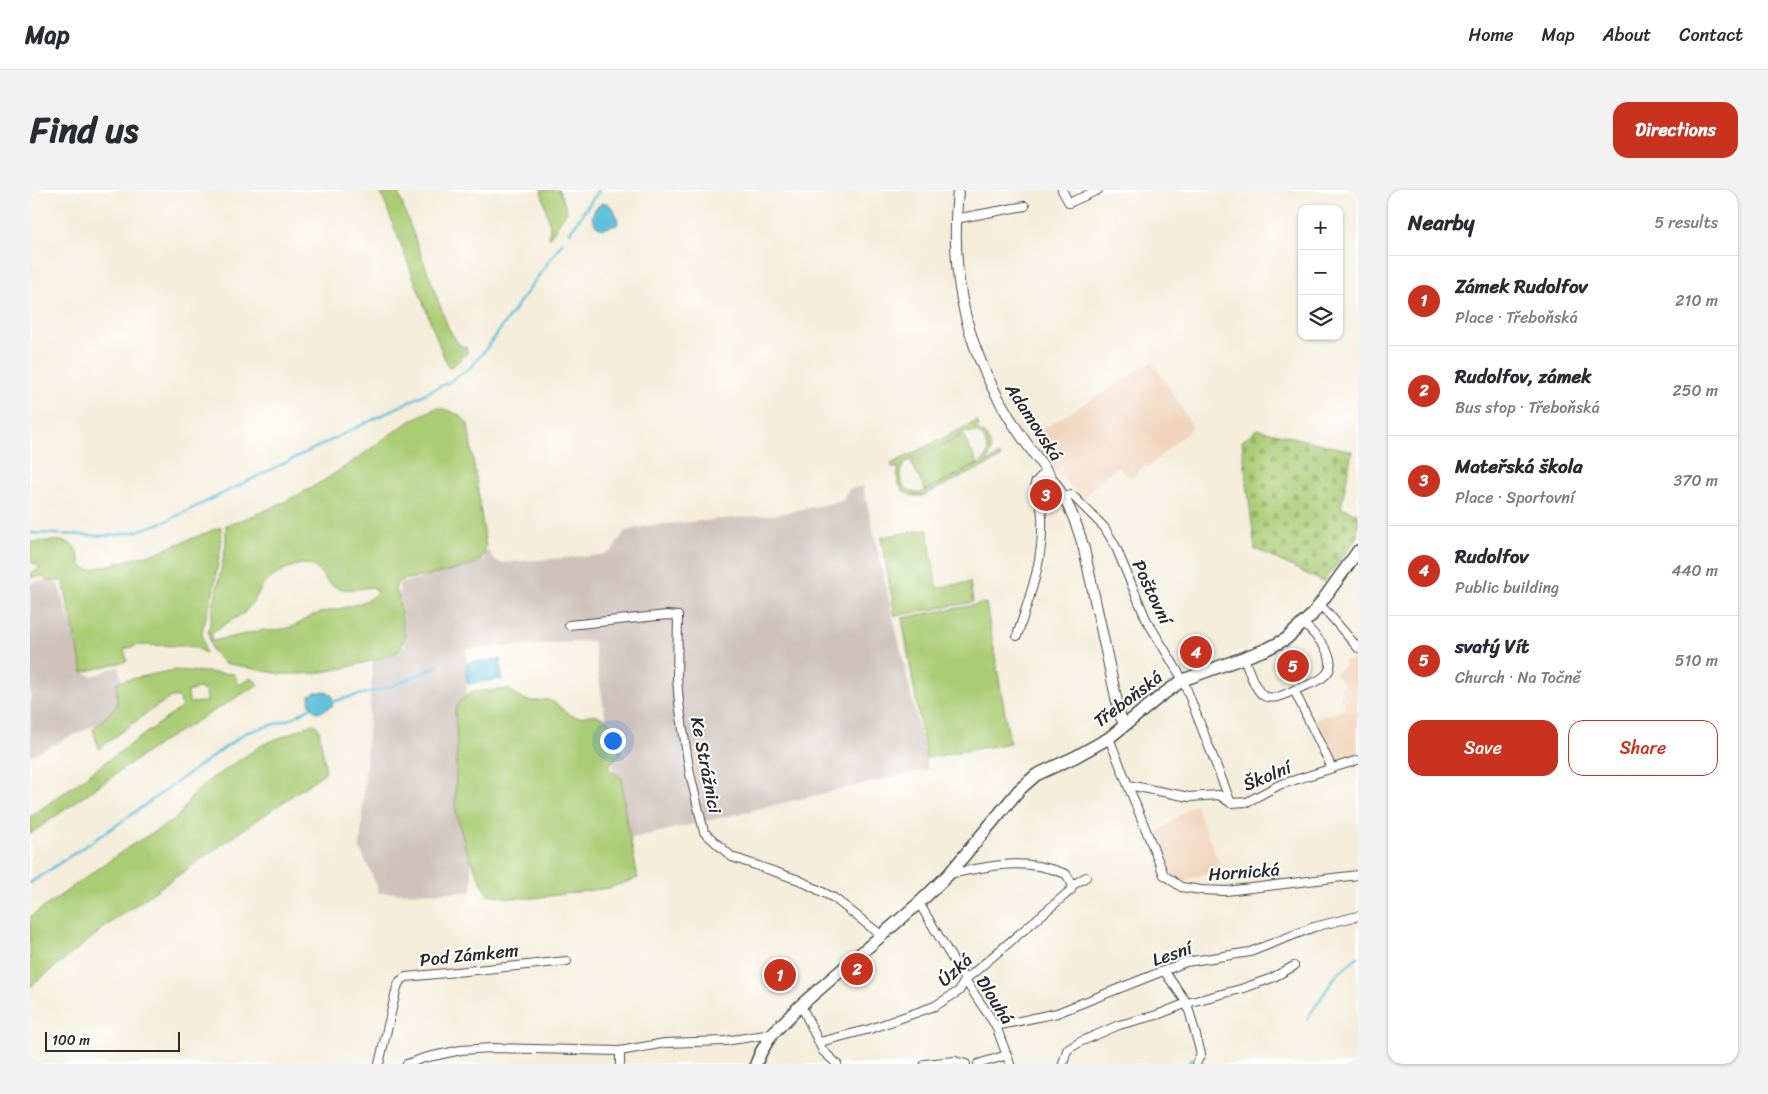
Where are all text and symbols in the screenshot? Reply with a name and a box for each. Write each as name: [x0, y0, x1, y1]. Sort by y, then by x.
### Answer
text: Map: [25, 14, 69, 56]
text: Home: [1469, 19, 1514, 51]
text: Map: [1542, 19, 1575, 51]
text: About: [1603, 19, 1651, 51]
text: Contact: [1679, 19, 1743, 51]
text: Find us: [30, 99, 138, 161]
button: Directions: [1613, 102, 1738, 158]
text: Nearby: [1408, 204, 1474, 242]
map controls: [1298, 205, 1343, 340]
button: +: [1298, 205, 1343, 250]
text: 5 results: [1654, 208, 1718, 237]
button: −: [1298, 250, 1343, 295]
text: Zámek Rudolfov: [1455, 270, 1588, 303]
text: 1: [1421, 286, 1427, 315]
text: 210 m: [1675, 286, 1718, 315]
button: layers: [1298, 295, 1343, 340]
text: Place · Třeboňská: [1455, 303, 1578, 332]
text: Rudolfov, zámek: [1455, 360, 1591, 393]
street label: Adamovská: [996, 375, 1072, 468]
text: 2: [1419, 376, 1429, 405]
text: 250 m: [1672, 376, 1718, 405]
text: Bus stop · Třeboňská: [1455, 393, 1600, 422]
text: Mateřská škola: [1455, 450, 1583, 483]
text: 3: [1420, 466, 1428, 495]
text: 370 m: [1674, 466, 1718, 495]
pin: 3: [1030, 476, 1062, 514]
text: Place · Sportovní: [1455, 483, 1574, 512]
text: Rudolfov: [1455, 540, 1528, 573]
street label: Poštovní: [1123, 554, 1182, 632]
text: 4: [1419, 556, 1429, 585]
text: 440 m: [1671, 556, 1718, 585]
text: Public building: [1455, 573, 1559, 602]
text: svatý Vít: [1455, 630, 1529, 663]
pin: 4: [1180, 633, 1212, 671]
text: 5: [1419, 646, 1429, 675]
text: 510 m: [1675, 646, 1718, 675]
pin: 5: [1277, 647, 1309, 685]
street label: Třeboňská: [1086, 662, 1170, 736]
text: Church · Na Točně: [1455, 663, 1581, 692]
street label: Ke Strážnici: [681, 714, 731, 817]
button: Save: [1408, 720, 1558, 776]
button: Share: [1568, 720, 1718, 776]
your location: [600, 728, 626, 754]
street label: Školní: [1238, 751, 1298, 800]
street label: Hornická: [1207, 854, 1281, 890]
street label: Lesní: [1148, 932, 1198, 976]
street label: Pod Zámkem: [418, 934, 520, 976]
street label: Úzká: [930, 945, 980, 995]
pin: 2: [841, 950, 873, 988]
pin: 1: [764, 956, 796, 994]
street label: Dlouhá: [967, 969, 1023, 1031]
text: 100 m: [52, 1028, 90, 1053]
scale bar: [45, 1029, 180, 1052]

